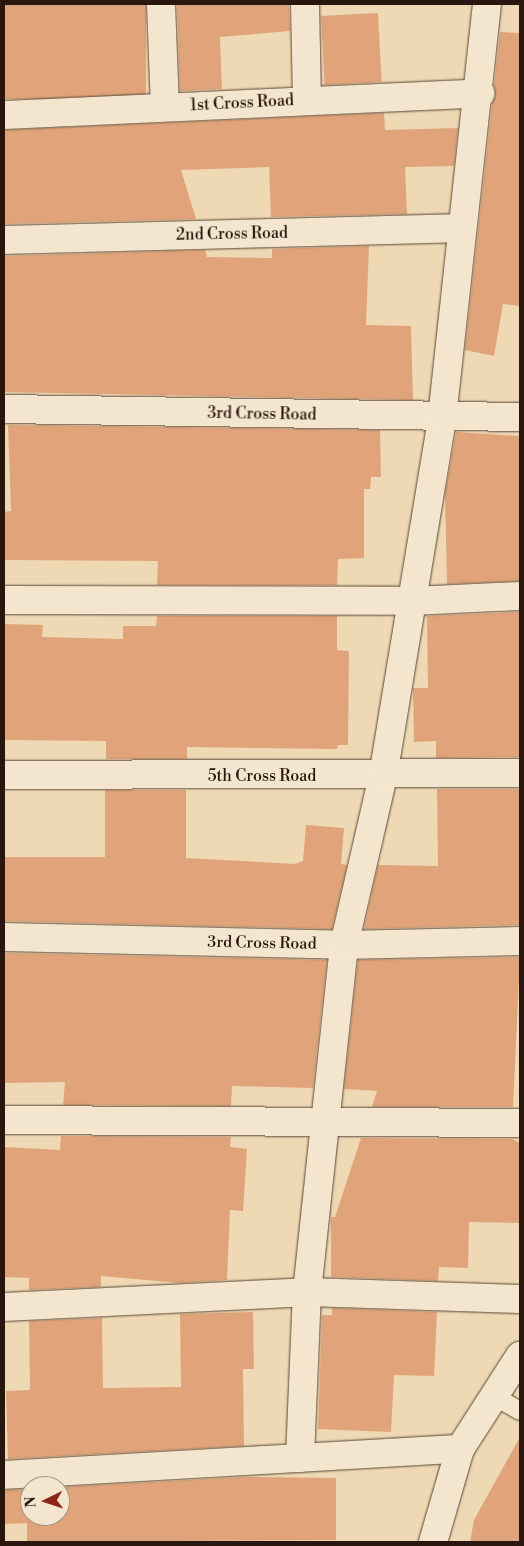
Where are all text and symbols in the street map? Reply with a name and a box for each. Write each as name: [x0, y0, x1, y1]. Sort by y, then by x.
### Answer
street label: 1st Cross Road: [190, 91, 294, 115]
street label: 2nd Cross Road: [176, 223, 288, 245]
street label: 3rd Cross Road: [207, 403, 317, 425]
street label: 5th Cross Road: [208, 766, 316, 786]
street label: 3rd Cross Road: [207, 932, 317, 954]
north arrow: [20, 1476, 70, 1526]
text: N: [22, 1496, 40, 1508]

